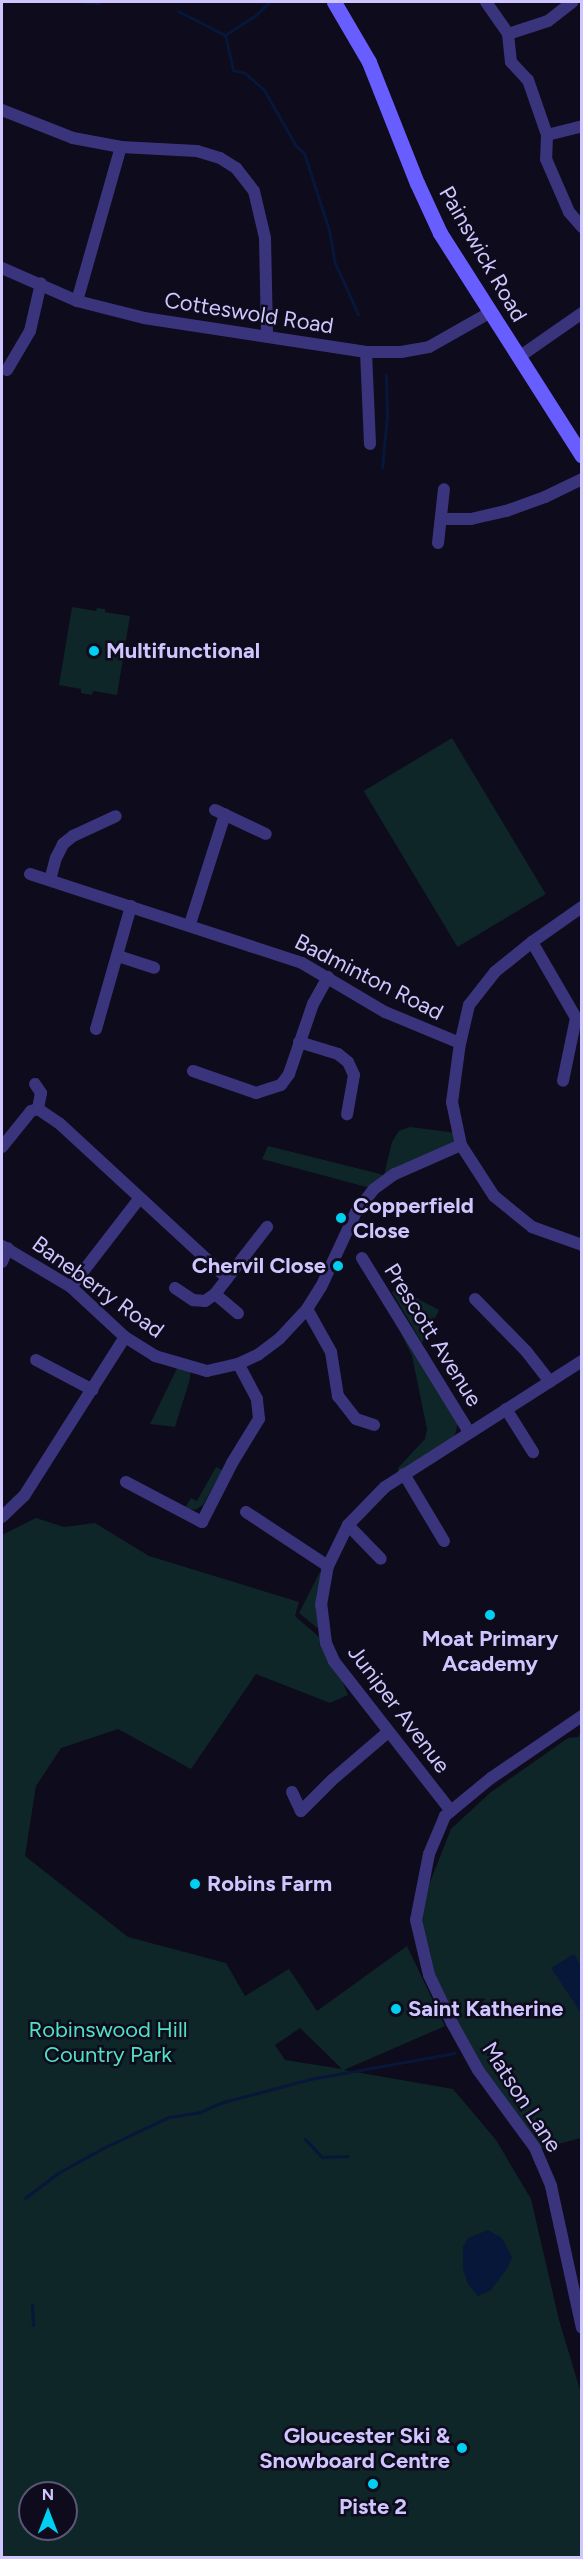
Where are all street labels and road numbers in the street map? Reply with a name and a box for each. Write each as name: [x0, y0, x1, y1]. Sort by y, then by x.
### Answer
street label: Painswick Road: [433, 181, 533, 327]
street label: Cotteswold Road: [162, 287, 336, 339]
street label: Badminton Road: [290, 928, 448, 1026]
street label: Baneberry Road: [27, 1230, 169, 1344]
street label: Prescott Avenue: [378, 1259, 488, 1411]
street label: Juniper Avenue: [342, 1640, 456, 1778]
street label: Matson Lane: [477, 2037, 567, 2157]

